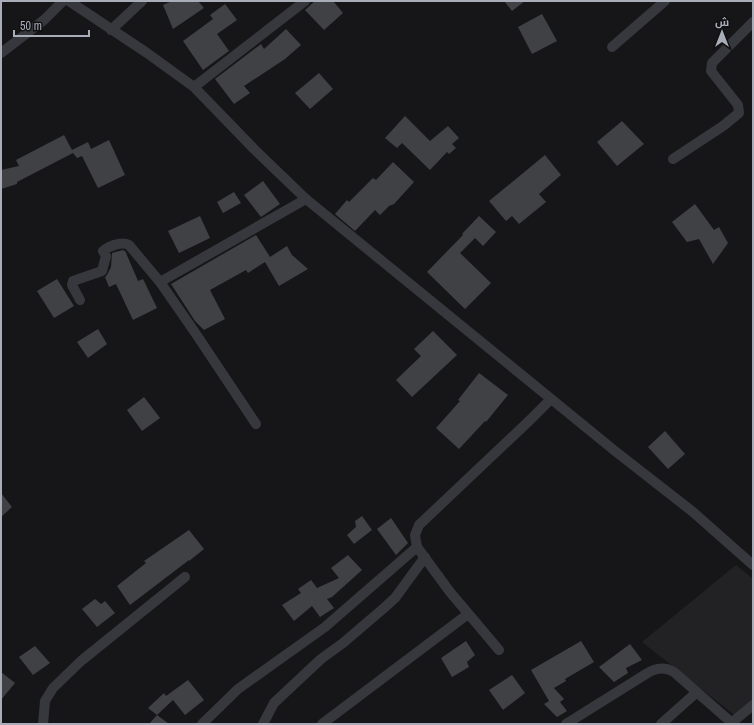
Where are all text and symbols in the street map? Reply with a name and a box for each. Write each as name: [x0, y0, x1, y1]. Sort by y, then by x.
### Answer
scale bar: [14, 12, 89, 38]
north arrow: [702, 12, 742, 52]
text: ش: [715, 15, 729, 29]
text: 50 m: [20, 18, 42, 34]

